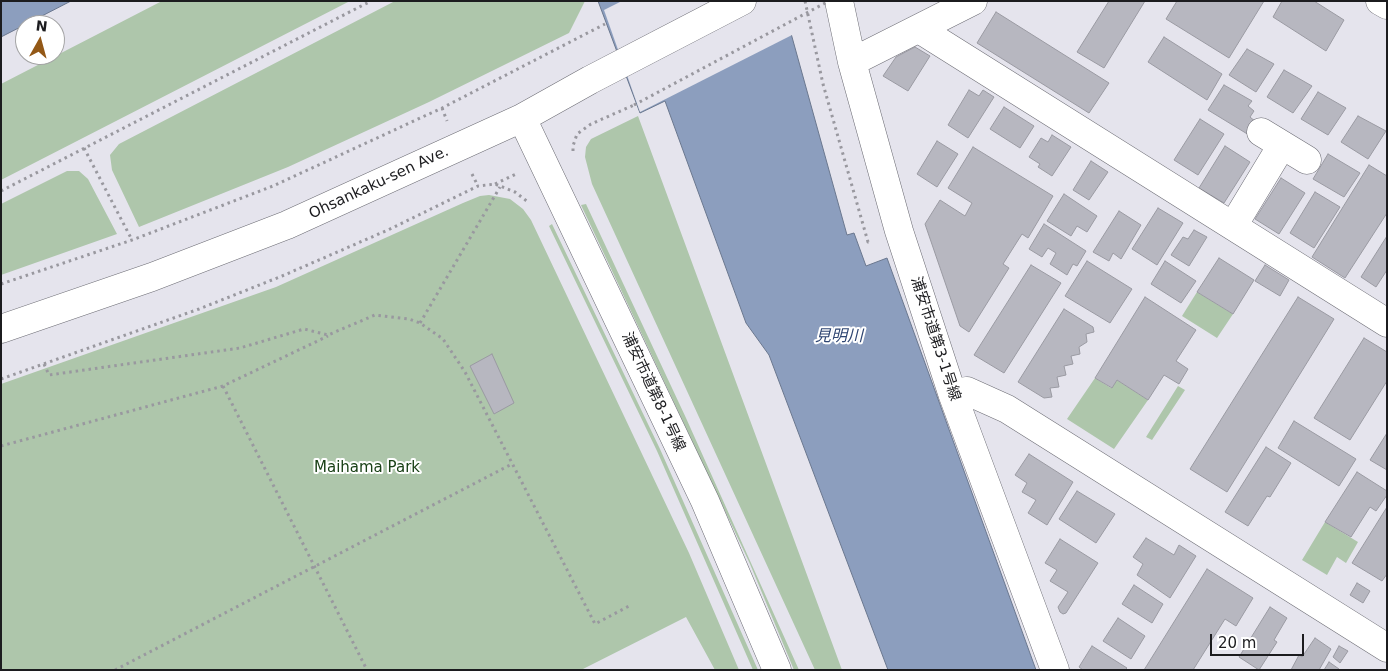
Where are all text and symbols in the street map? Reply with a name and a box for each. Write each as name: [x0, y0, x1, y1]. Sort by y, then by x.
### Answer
north arrow: [15, 15, 65, 65]
text: N: [35, 17, 48, 35]
street label: Ohsankaku-sen Ave.: [306, 143, 452, 223]
street label: 浦安市道第3-1号線: [906, 275, 964, 403]
water label: 見明川: [815, 327, 863, 347]
street label: 浦安市道第8-1号線: [617, 330, 689, 454]
park label: Maihama Park: [314, 459, 420, 477]
scale bar: [1213, 624, 1307, 656]
text: 20 m: [1218, 634, 1256, 652]

